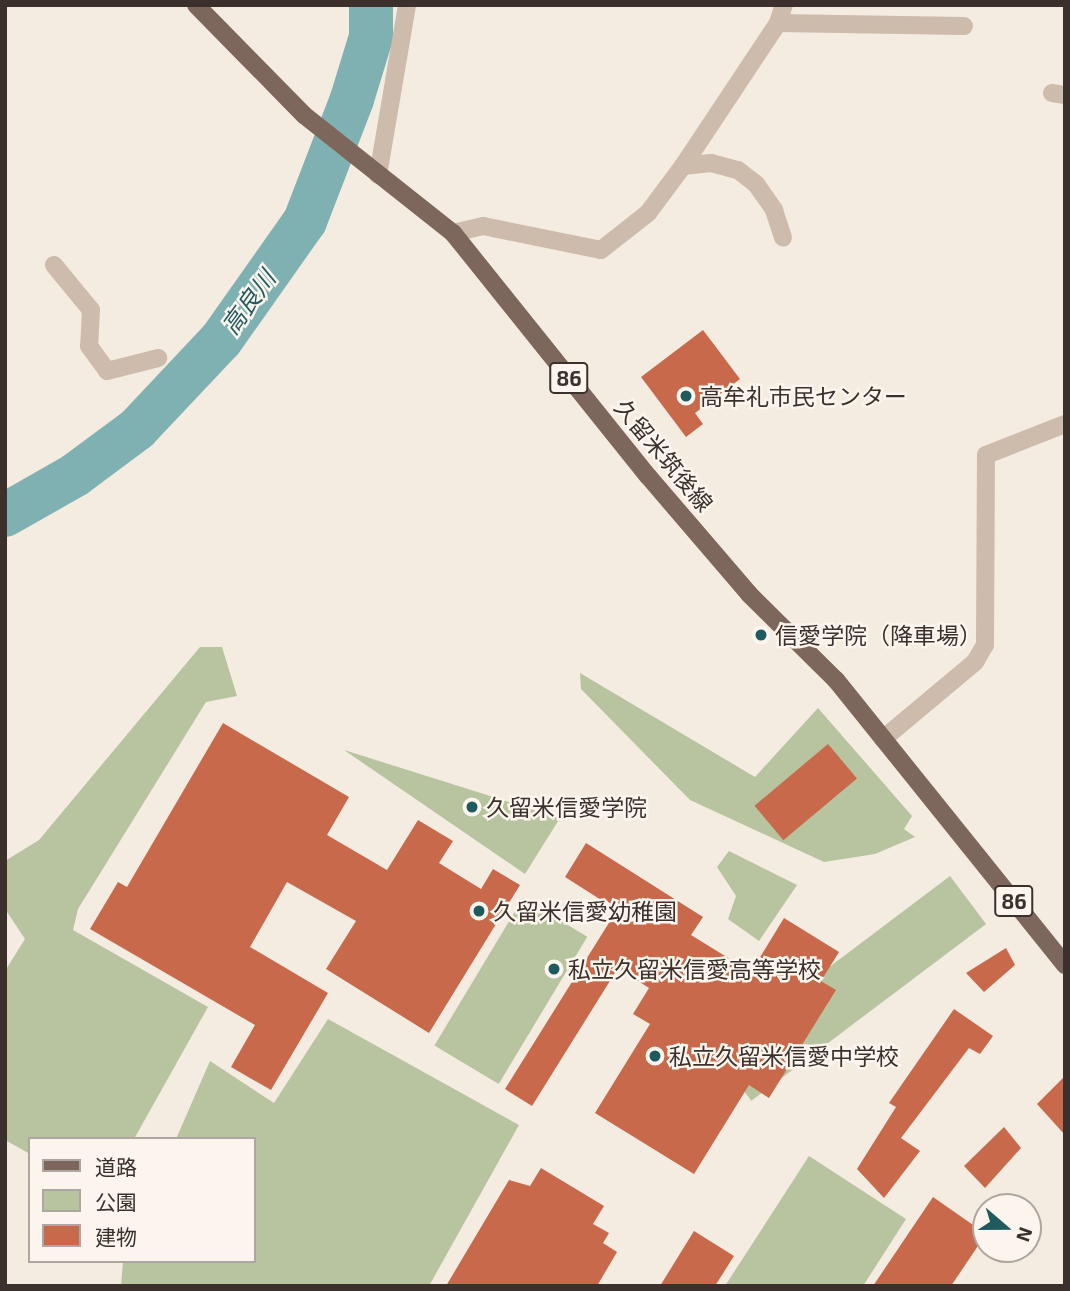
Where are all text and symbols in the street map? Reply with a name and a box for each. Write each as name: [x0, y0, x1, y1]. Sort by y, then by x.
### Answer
water label: 高良川: [215, 264, 281, 340]
road number: 86: [548, 360, 590, 396]
place label: 高牟礼市民センター: [700, 382, 907, 410]
marker: 高牟礼市民センター: [678, 388, 694, 404]
street label: 久留米筑後線: [609, 393, 719, 517]
place label: 信愛学院（降車場）: [775, 621, 982, 649]
marker: 信愛学院（降車場）: [753, 627, 769, 643]
place label: 久留米信愛学院: [486, 793, 647, 821]
marker: 久留米信愛学院: [464, 799, 480, 815]
road number: 86: [993, 884, 1035, 918]
place label: 久留米信愛幼稚園: [493, 897, 677, 925]
marker: 久留米信愛幼稚園: [471, 903, 487, 919]
place label: 私立久留米信愛高等学校: [568, 955, 821, 983]
marker: 私立久留米信愛高等学校: [546, 961, 562, 977]
place label: 私立久留米信愛中学校: [669, 1042, 899, 1070]
marker: 私立久留米信愛中学校: [647, 1048, 663, 1064]
legend: [28, 1137, 256, 1263]
text: 道路: [95, 1154, 137, 1179]
text: 公園: [95, 1189, 137, 1214]
north arrow: [972, 1193, 1042, 1263]
text: 建物: [95, 1224, 137, 1249]
text: N: [1012, 1224, 1038, 1245]

